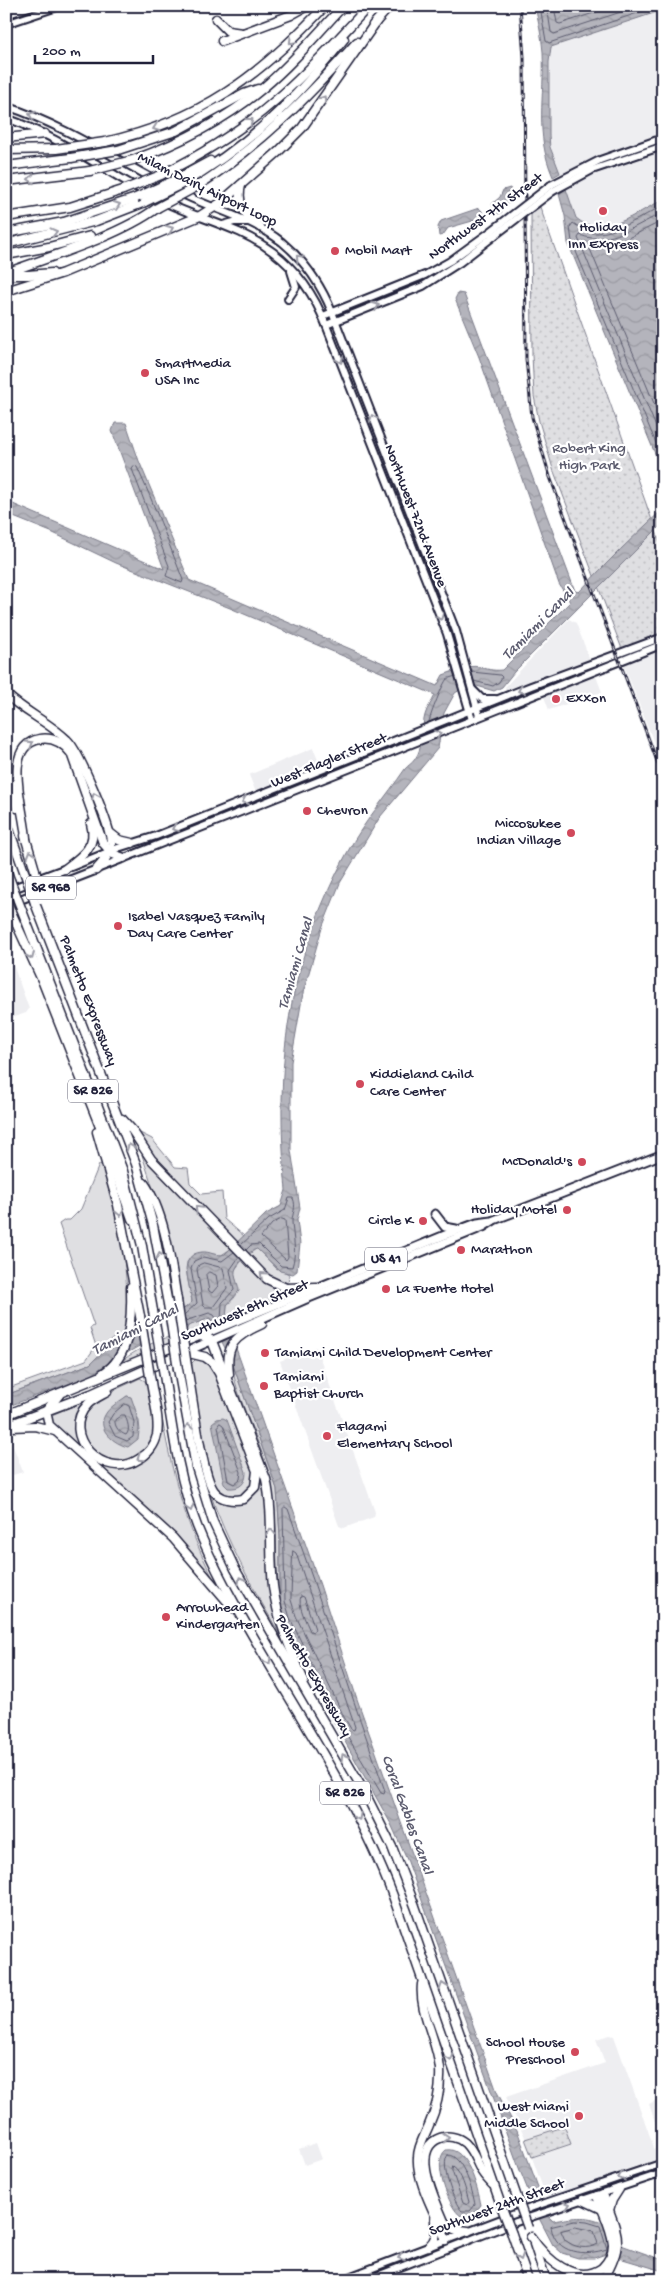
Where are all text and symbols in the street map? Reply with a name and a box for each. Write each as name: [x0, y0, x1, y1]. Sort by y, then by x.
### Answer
scale bar: [35, 32, 152, 64]
one-way arrow: [289, 36, 298, 45]
text: 200 m: [42, 43, 81, 61]
one-way arrow: [317, 96, 327, 105]
one-way arrow: [28, 111, 36, 121]
one-way arrow: [244, 118, 254, 127]
one-way arrow: [152, 122, 160, 132]
street label: Milam Dairy Airport Loop: [134, 148, 280, 232]
street label: Northwest 7th Street: [425, 168, 548, 265]
one-way arrow: [26, 174, 34, 185]
one-way arrow: [112, 201, 120, 211]
marker: Holiday Inn Express: [597, 205, 609, 217]
place label: Holiday Inn Express: [568, 219, 639, 254]
one-way arrow: [166, 225, 174, 235]
one-way arrow: [49, 228, 57, 238]
place label: Mobil Mart: [345, 242, 413, 260]
marker: Mobil Mart: [329, 245, 341, 257]
one-way arrow: [296, 255, 305, 264]
one-way arrow: [372, 301, 380, 311]
place label: SmartMedia USA Inc: [155, 355, 232, 390]
one-way arrow: [334, 355, 345, 364]
marker: SmartMedia USA Inc: [139, 367, 151, 379]
one-way arrow: [369, 414, 379, 423]
park label: Robert King High Park: [552, 440, 626, 475]
street label: Northwest 72nd Avenue: [379, 442, 451, 590]
water label: Tamiami Canal: [499, 584, 580, 665]
one-way arrow: [434, 612, 444, 621]
one-way arrow: [517, 684, 526, 695]
place label: Exxon: [566, 690, 606, 708]
marker: Exxon: [550, 693, 562, 705]
street label: West Flagler Street: [268, 729, 391, 792]
one-way arrow: [433, 729, 442, 740]
one-way arrow: [24, 741, 33, 751]
one-way arrow: [90, 792, 101, 801]
one-way arrow: [241, 794, 250, 805]
place label: Chevron: [317, 802, 368, 820]
marker: Chevron: [301, 805, 313, 817]
place label: Miccosukee Indian Village: [476, 815, 561, 850]
one-way arrow: [171, 822, 180, 833]
marker: Miccosukee Indian Village: [565, 827, 577, 839]
one-way arrow: [26, 851, 36, 859]
road number: SR 968: [26, 876, 76, 900]
place label: Isabel Vasquez Family Day Care Center: [127, 908, 265, 943]
water label: Tamiami Canal: [275, 914, 320, 1012]
marker: Isabel Vasquez Family Day Care Center: [112, 920, 124, 932]
street label: Palmetto Expressway: [55, 932, 121, 1069]
one-way arrow: [25, 951, 36, 960]
place label: Kiddieland Child Care Center: [370, 1066, 474, 1101]
marker: Kiddieland Child Care Center: [354, 1078, 366, 1090]
road number: SR 826: [68, 1080, 118, 1102]
one-way arrow: [126, 1143, 136, 1152]
place label: McDonald's: [502, 1153, 572, 1171]
marker: McDonald's: [576, 1156, 588, 1168]
place label: Holiday Motel: [471, 1201, 557, 1219]
marker: Holiday Motel: [561, 1204, 573, 1216]
one-way arrow: [195, 1206, 204, 1215]
one-way arrow: [114, 1209, 125, 1217]
place label: Circle K: [368, 1212, 415, 1230]
marker: Circle K: [417, 1215, 429, 1227]
place label: Marathon: [471, 1241, 532, 1259]
marker: Marathon: [455, 1244, 467, 1256]
road number: US 41: [365, 1248, 407, 1270]
one-way arrow: [155, 1252, 165, 1261]
one-way arrow: [260, 1272, 269, 1281]
street label: Southwest 8th Street: [179, 1275, 313, 1346]
place label: La Fuente Hotel: [396, 1280, 494, 1298]
marker: La Fuente Hotel: [380, 1283, 392, 1295]
water label: Tamiami Canal: [89, 1300, 184, 1361]
place label: Tamiami Child Development Center: [274, 1344, 493, 1362]
marker: Tamiami Child Development Center: [259, 1347, 271, 1359]
place label: Tamiami Baptist Church: [273, 1368, 364, 1403]
marker: Tamiami Baptist Church: [258, 1380, 270, 1392]
place label: Flagami Elementary School: [336, 1418, 453, 1453]
one-way arrow: [183, 1423, 193, 1431]
marker: Flagami Elementary School: [321, 1430, 333, 1442]
one-way arrow: [136, 1452, 145, 1461]
one-way arrow: [185, 1503, 195, 1512]
one-way arrow: [265, 1528, 276, 1536]
one-way arrow: [237, 1576, 247, 1585]
place label: Arrowhead Kindergarten: [176, 1599, 260, 1634]
marker: Arrowhead Kindergarten: [160, 1611, 172, 1623]
street label: Palmetto Expressway: [270, 1611, 356, 1741]
one-way arrow: [261, 1656, 271, 1665]
water label: Coral Gables Canal: [376, 1753, 437, 1878]
one-way arrow: [341, 1754, 351, 1763]
road number: SR 826: [320, 1782, 370, 1805]
one-way arrow: [352, 1812, 362, 1821]
one-way arrow: [439, 1983, 449, 1991]
place label: School House Preschool: [486, 2034, 565, 2069]
marker: School House Preschool: [569, 2046, 581, 2058]
one-way arrow: [444, 2053, 454, 2062]
place label: West Miami Middle School: [484, 2098, 569, 2133]
marker: West Miami Middle School: [573, 2110, 585, 2122]
one-way arrow: [443, 2132, 451, 2143]
one-way arrow: [617, 2171, 626, 2181]
street label: Southwest 24th Street: [427, 2174, 569, 2241]
one-way arrow: [562, 2201, 571, 2211]
one-way arrow: [397, 2251, 406, 2261]
one-way arrow: [514, 2252, 524, 2261]

